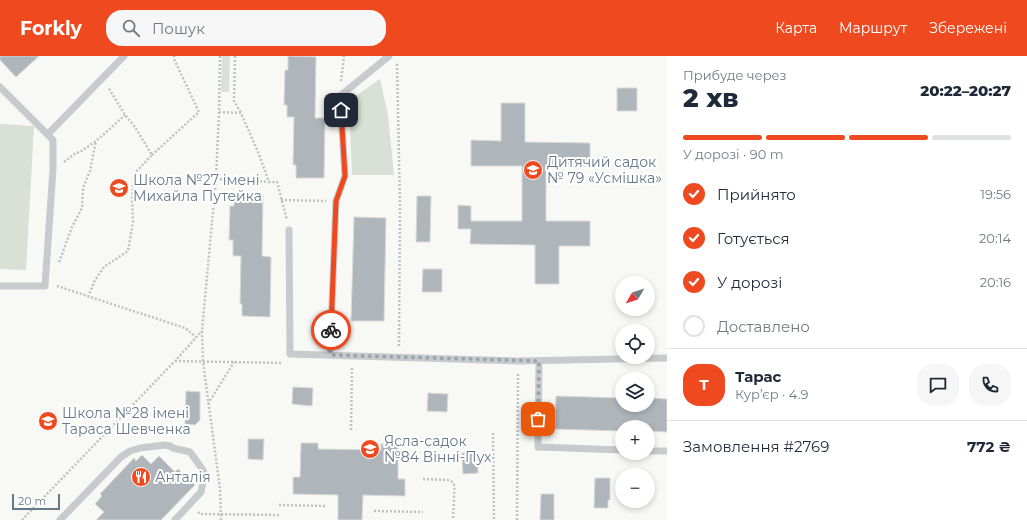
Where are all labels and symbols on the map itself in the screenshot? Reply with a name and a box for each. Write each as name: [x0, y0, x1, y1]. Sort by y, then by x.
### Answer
pin: [324, 93, 358, 127]
place label: Дитячий садок № 79 «Усмішка»: [547, 153, 662, 187]
school or university icon: Дитячий садок № 79 «Усмішка»: [522, 159, 544, 181]
place label: Школа №27 імені Михайла Путейка: [133, 171, 262, 205]
school or university icon: Школа №27 імені Михайла Путейка: [108, 177, 130, 199]
north arrow: [615, 276, 655, 316]
courier: [311, 310, 351, 350]
pin: [521, 402, 555, 436]
place label: Школа №28 імені Тараса Шевченка: [62, 404, 191, 438]
school or university icon: Школа №28 імені Тараса Шевченка: [37, 410, 59, 432]
place label: Ясла-садок №84 Вінні-Пух: [384, 432, 492, 466]
school or university icon: Ясла-садок №84 Вінні-Пух: [359, 438, 381, 460]
restaurant icon: Анталія: [130, 466, 152, 488]
place label: Анталія: [155, 468, 211, 486]
scale bar: [12, 492, 60, 511]

